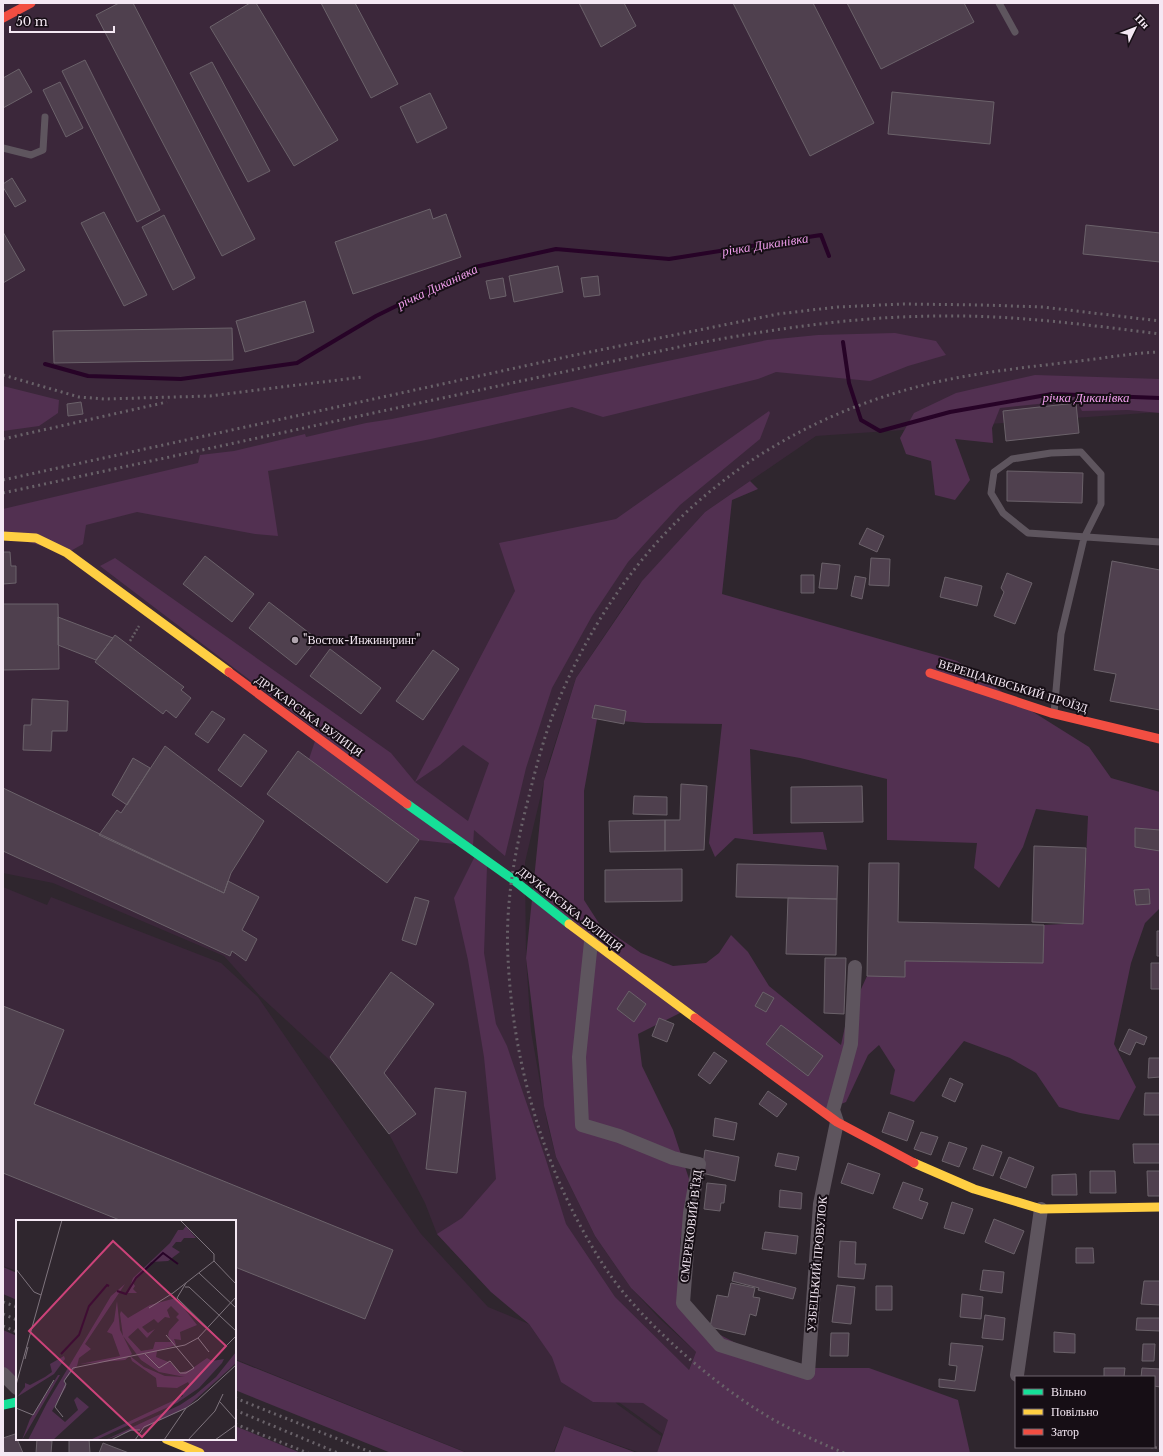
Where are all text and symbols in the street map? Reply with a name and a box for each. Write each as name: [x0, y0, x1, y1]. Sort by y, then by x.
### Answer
scale bar: [10, 8, 114, 34]
north arrow: [1115, 8, 1155, 48]
text: Пн: [1132, 11, 1153, 32]
text: 50 m: [16, 14, 48, 29]
water label: річка Диканівка: [720, 229, 810, 260]
water label: річка Диканівка: [393, 260, 481, 313]
water label: річка Диканівка: [1041, 389, 1130, 406]
place label: "Восток-Инжиниринг": [303, 632, 420, 647]
marker: "Восток-Инжиниринг": [290, 635, 300, 645]
street label: ВЕРЕЩАКІВСЬКИЙ ПРОЇЗД: [937, 656, 1090, 715]
street label: ДРУКАРСЬКА ВУЛИЦЯ: [253, 672, 366, 760]
street label: ДРУКАРСЬКА ВУЛИЦЯ: [515, 863, 626, 954]
street label: СМЕРЕКОВИЙ В'ЇЗД: [676, 1169, 705, 1283]
street label: УЗБЕЦЬКИЙ ПРОВУЛОК: [803, 1195, 830, 1332]
inset map: [16, 1220, 236, 1440]
legend: [1015, 1376, 1155, 1448]
text: Вільно: [1051, 1384, 1086, 1399]
text: Повільно: [1051, 1404, 1099, 1419]
text: Затор: [1051, 1424, 1079, 1439]

